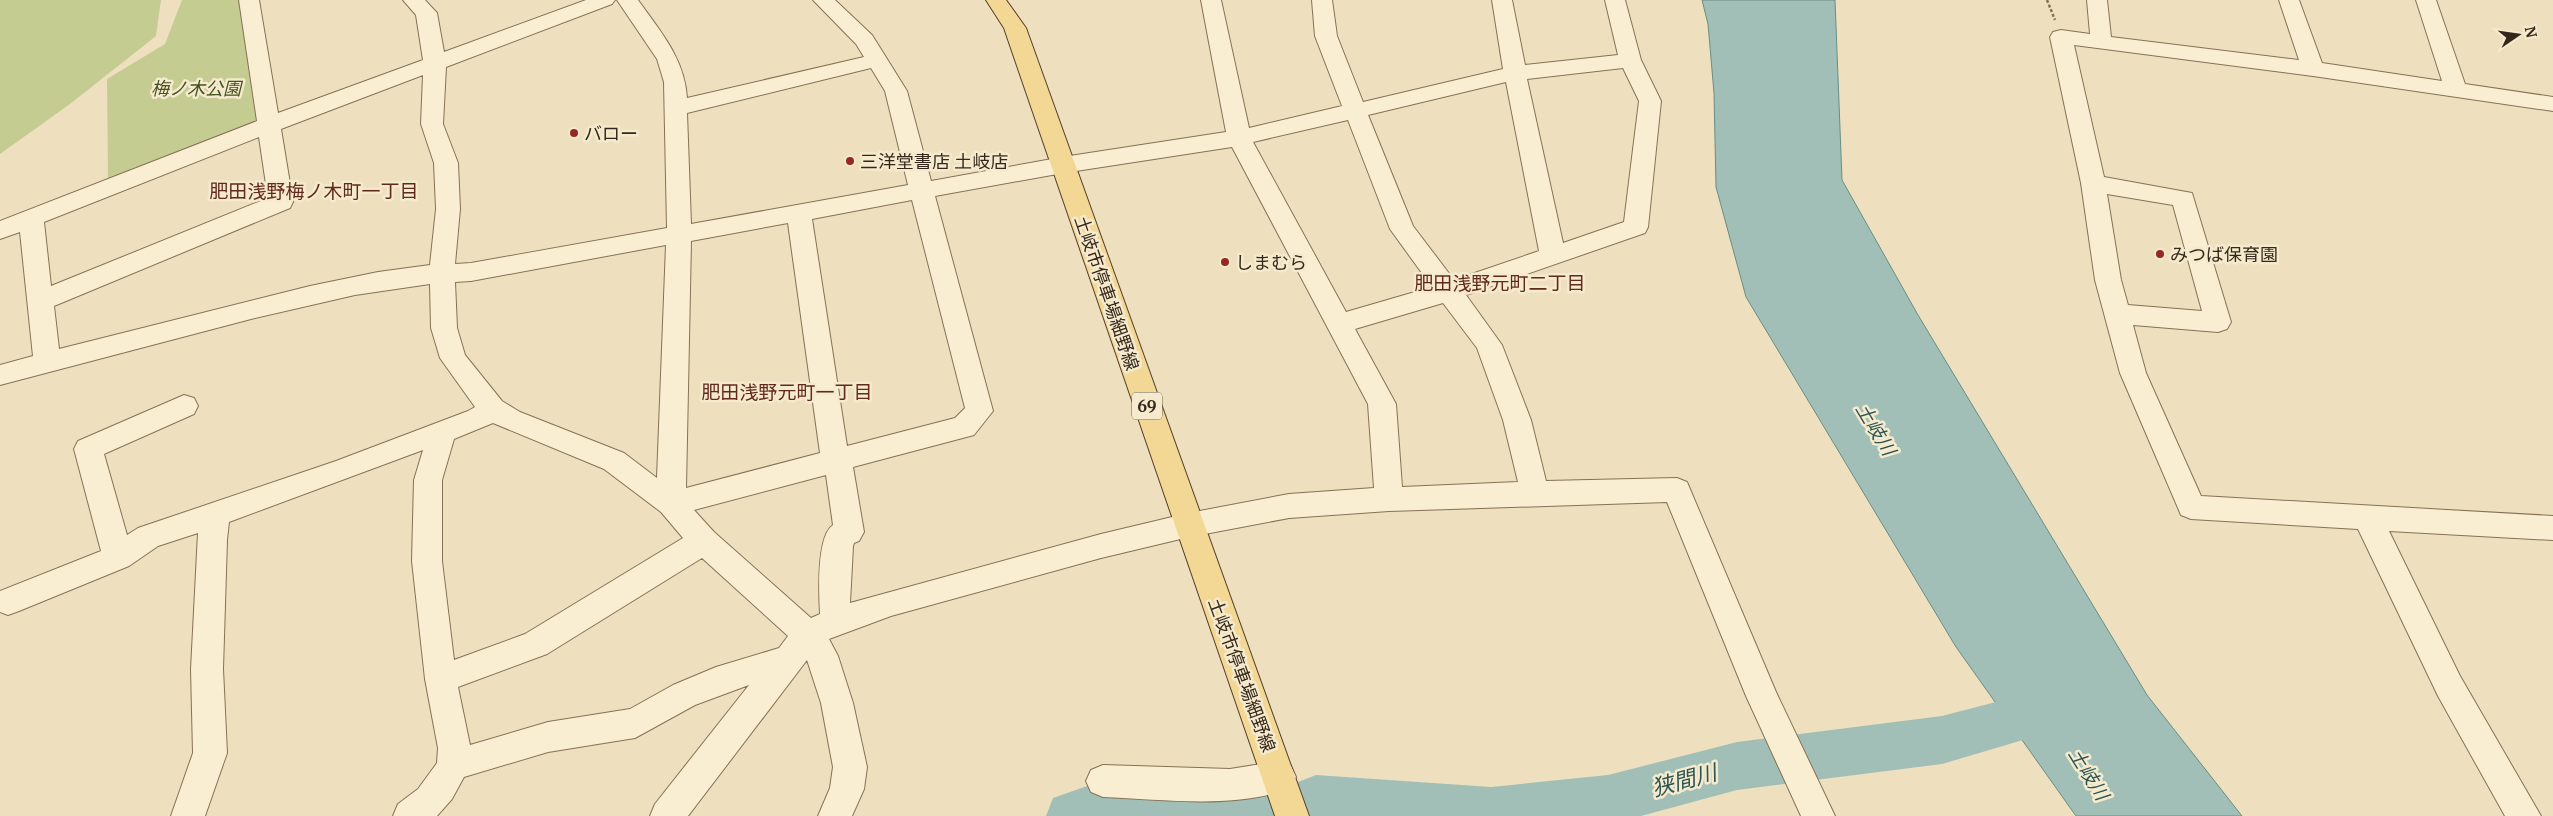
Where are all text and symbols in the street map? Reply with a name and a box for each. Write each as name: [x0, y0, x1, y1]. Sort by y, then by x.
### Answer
north arrow: [2493, 10, 2543, 60]
text: N: [2521, 25, 2541, 39]
park label: 梅ノ木公園: [151, 77, 244, 100]
place label: バロー: [584, 122, 638, 145]
marker: バロー: [568, 127, 580, 139]
place label: 三洋堂書店 土岐店: [860, 150, 1008, 173]
marker: 三洋堂書店 土岐店: [844, 155, 856, 167]
district label: 肥田浅野梅ノ木町一丁目: [209, 179, 419, 203]
street label: 土岐市停車場細野線: [1070, 213, 1144, 373]
place label: みつば保育園: [2170, 243, 2278, 266]
marker: みつば保育園: [2154, 248, 2166, 260]
place label: しまむら: [1235, 251, 1307, 274]
marker: しまむら: [1219, 256, 1231, 268]
district label: 肥田浅野元町二丁目: [1414, 271, 1586, 295]
district label: 肥田浅野元町一丁目: [701, 380, 873, 404]
road number: 69: [1132, 392, 1162, 420]
water label: 土岐川: [1851, 398, 1902, 461]
street label: 土岐市停車場細野線: [1203, 595, 1281, 755]
water label: 土岐川: [2064, 743, 2115, 806]
water label: 狭間川: [1648, 757, 1721, 802]

